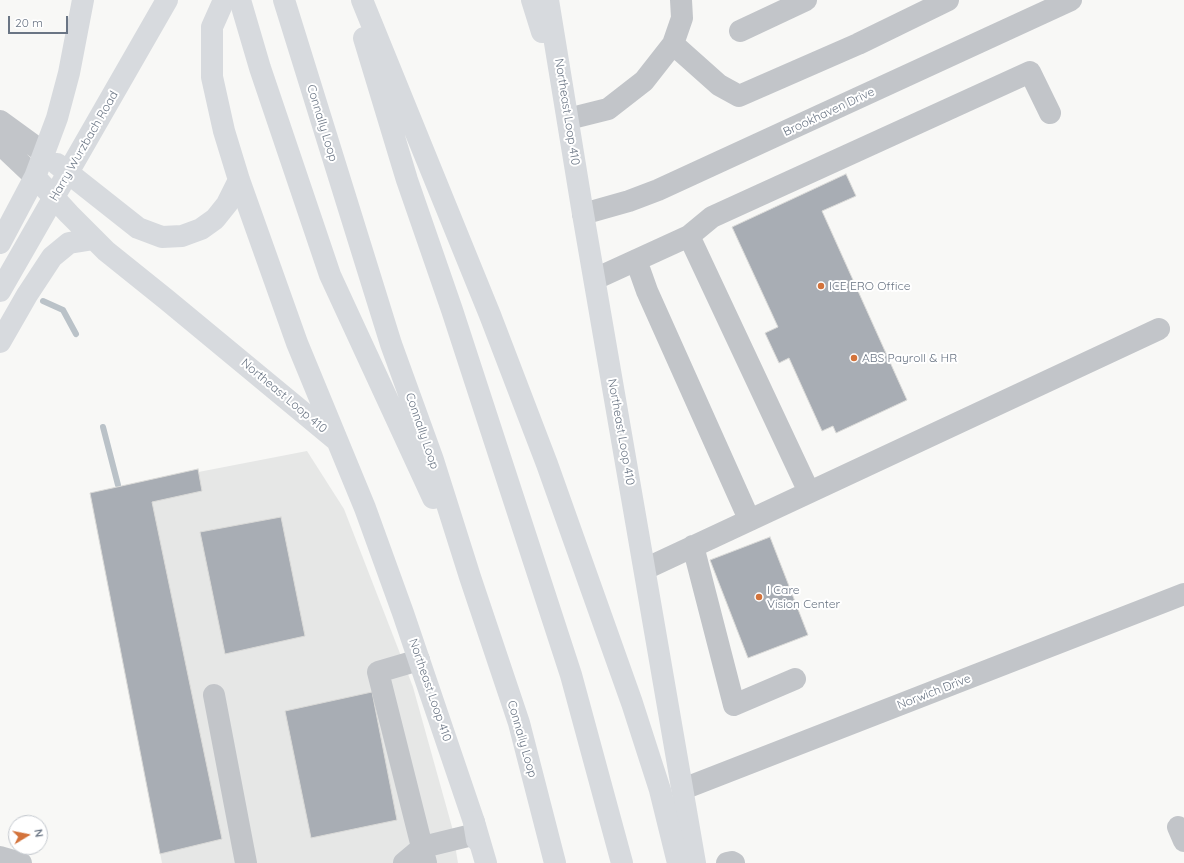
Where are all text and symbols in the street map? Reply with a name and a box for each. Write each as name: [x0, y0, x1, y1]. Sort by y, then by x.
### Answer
scale bar: [10, 8, 70, 34]
text: 20 m: [15, 15, 43, 30]
street label: Northeast Loop 410: [551, 58, 583, 166]
street label: Connally Loop: [303, 83, 341, 163]
street label: Brookhaven Drive: [781, 85, 877, 139]
street label: Harry Wurzbach Road: [47, 88, 121, 204]
place label: ICE ERO Office: [829, 279, 911, 293]
marker: ICE ERO Office: [816, 281, 826, 291]
place label: ABS Payroll & HR: [862, 351, 957, 365]
marker: ABS Payroll & HR: [849, 353, 859, 363]
street label: Northeast Loop 410: [238, 356, 330, 436]
street label: Northeast Loop 410: [605, 378, 637, 486]
street label: Connally Loop: [402, 391, 442, 471]
place label: I Care Vision Center: [767, 583, 840, 611]
marker: I Care Vision Center: [754, 592, 764, 602]
street label: Northeast Loop 410: [406, 637, 454, 743]
street label: Norwich Drive: [895, 671, 973, 713]
street label: Connally Loop: [504, 699, 540, 779]
north arrow: [8, 815, 48, 855]
text: N: [31, 828, 46, 838]

